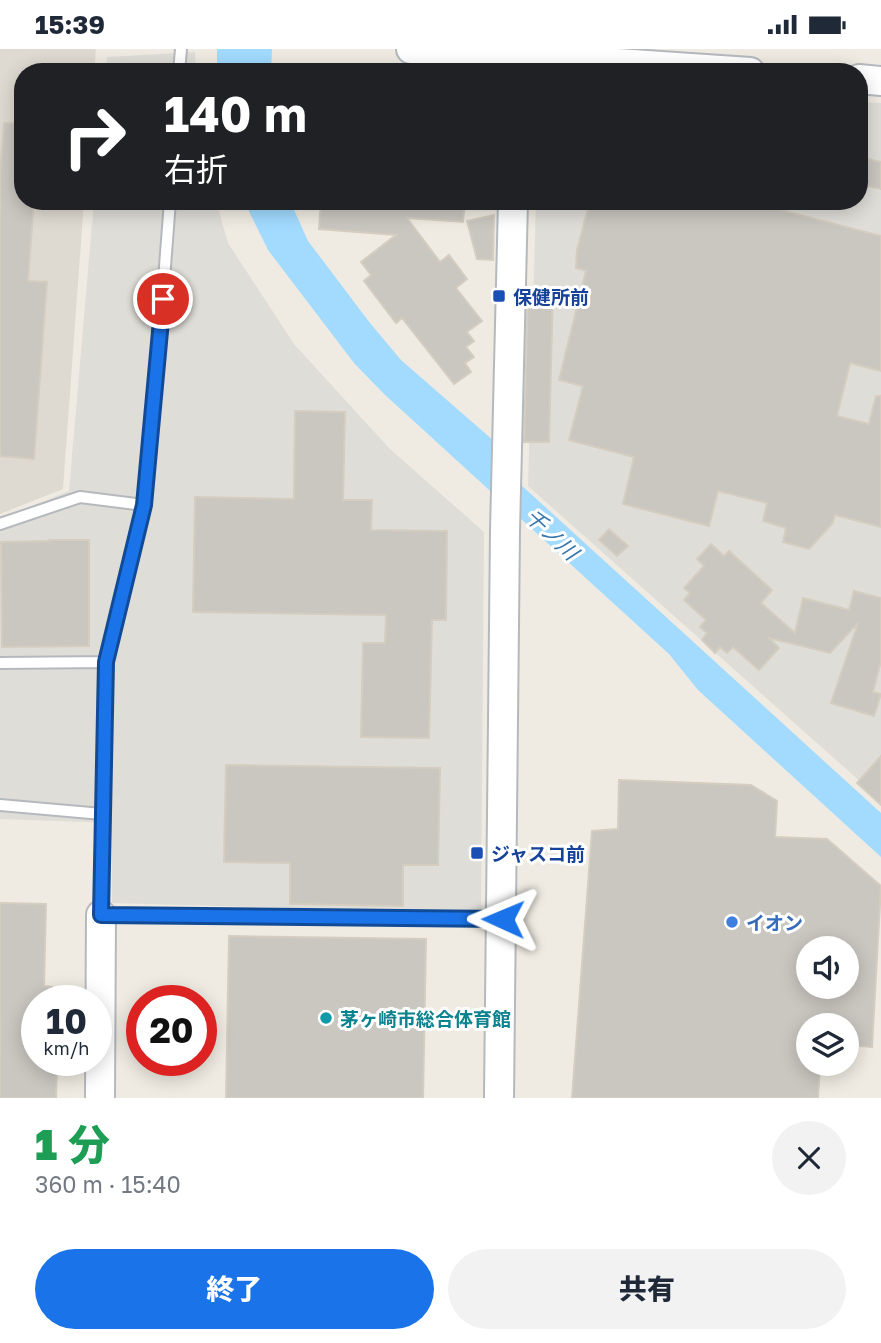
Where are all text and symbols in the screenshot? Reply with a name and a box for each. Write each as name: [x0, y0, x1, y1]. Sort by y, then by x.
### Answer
text: 15:39: [35, 9, 105, 40]
text: 140 m: [164, 84, 307, 143]
icon: right: [49, 91, 140, 182]
text: 右折: [164, 150, 228, 188]
pin: [133, 269, 193, 329]
icon: arrive: [144, 280, 182, 318]
place label: 保健所前: [513, 285, 589, 308]
marker: 保健所前: [491, 288, 507, 304]
water label: 千ノ川: [520, 503, 585, 566]
place label: ジャスコ前: [491, 842, 585, 865]
marker: ジャスコ前: [469, 845, 485, 861]
position arrow: [466, 882, 540, 956]
place label: イオン: [746, 911, 803, 934]
marker: イオン: [724, 914, 740, 930]
map controls: [796, 936, 859, 1076]
button: sound: [796, 936, 859, 999]
speed limit sign: 20: [126, 985, 217, 1076]
text: 10: [46, 1000, 87, 1042]
place label: 茅ヶ崎市総合体育館: [340, 1007, 511, 1030]
marker: 茅ヶ崎市総合体育館: [318, 1010, 334, 1026]
button: layers: [796, 1013, 859, 1076]
text: km/h: [44, 1037, 89, 1059]
text: 1 分: [35, 1119, 110, 1169]
button: close: [772, 1121, 846, 1195]
text: 360 m · 15:40: [35, 1170, 181, 1198]
button: 終了: [35, 1249, 434, 1329]
button: 共有: [448, 1249, 846, 1329]

